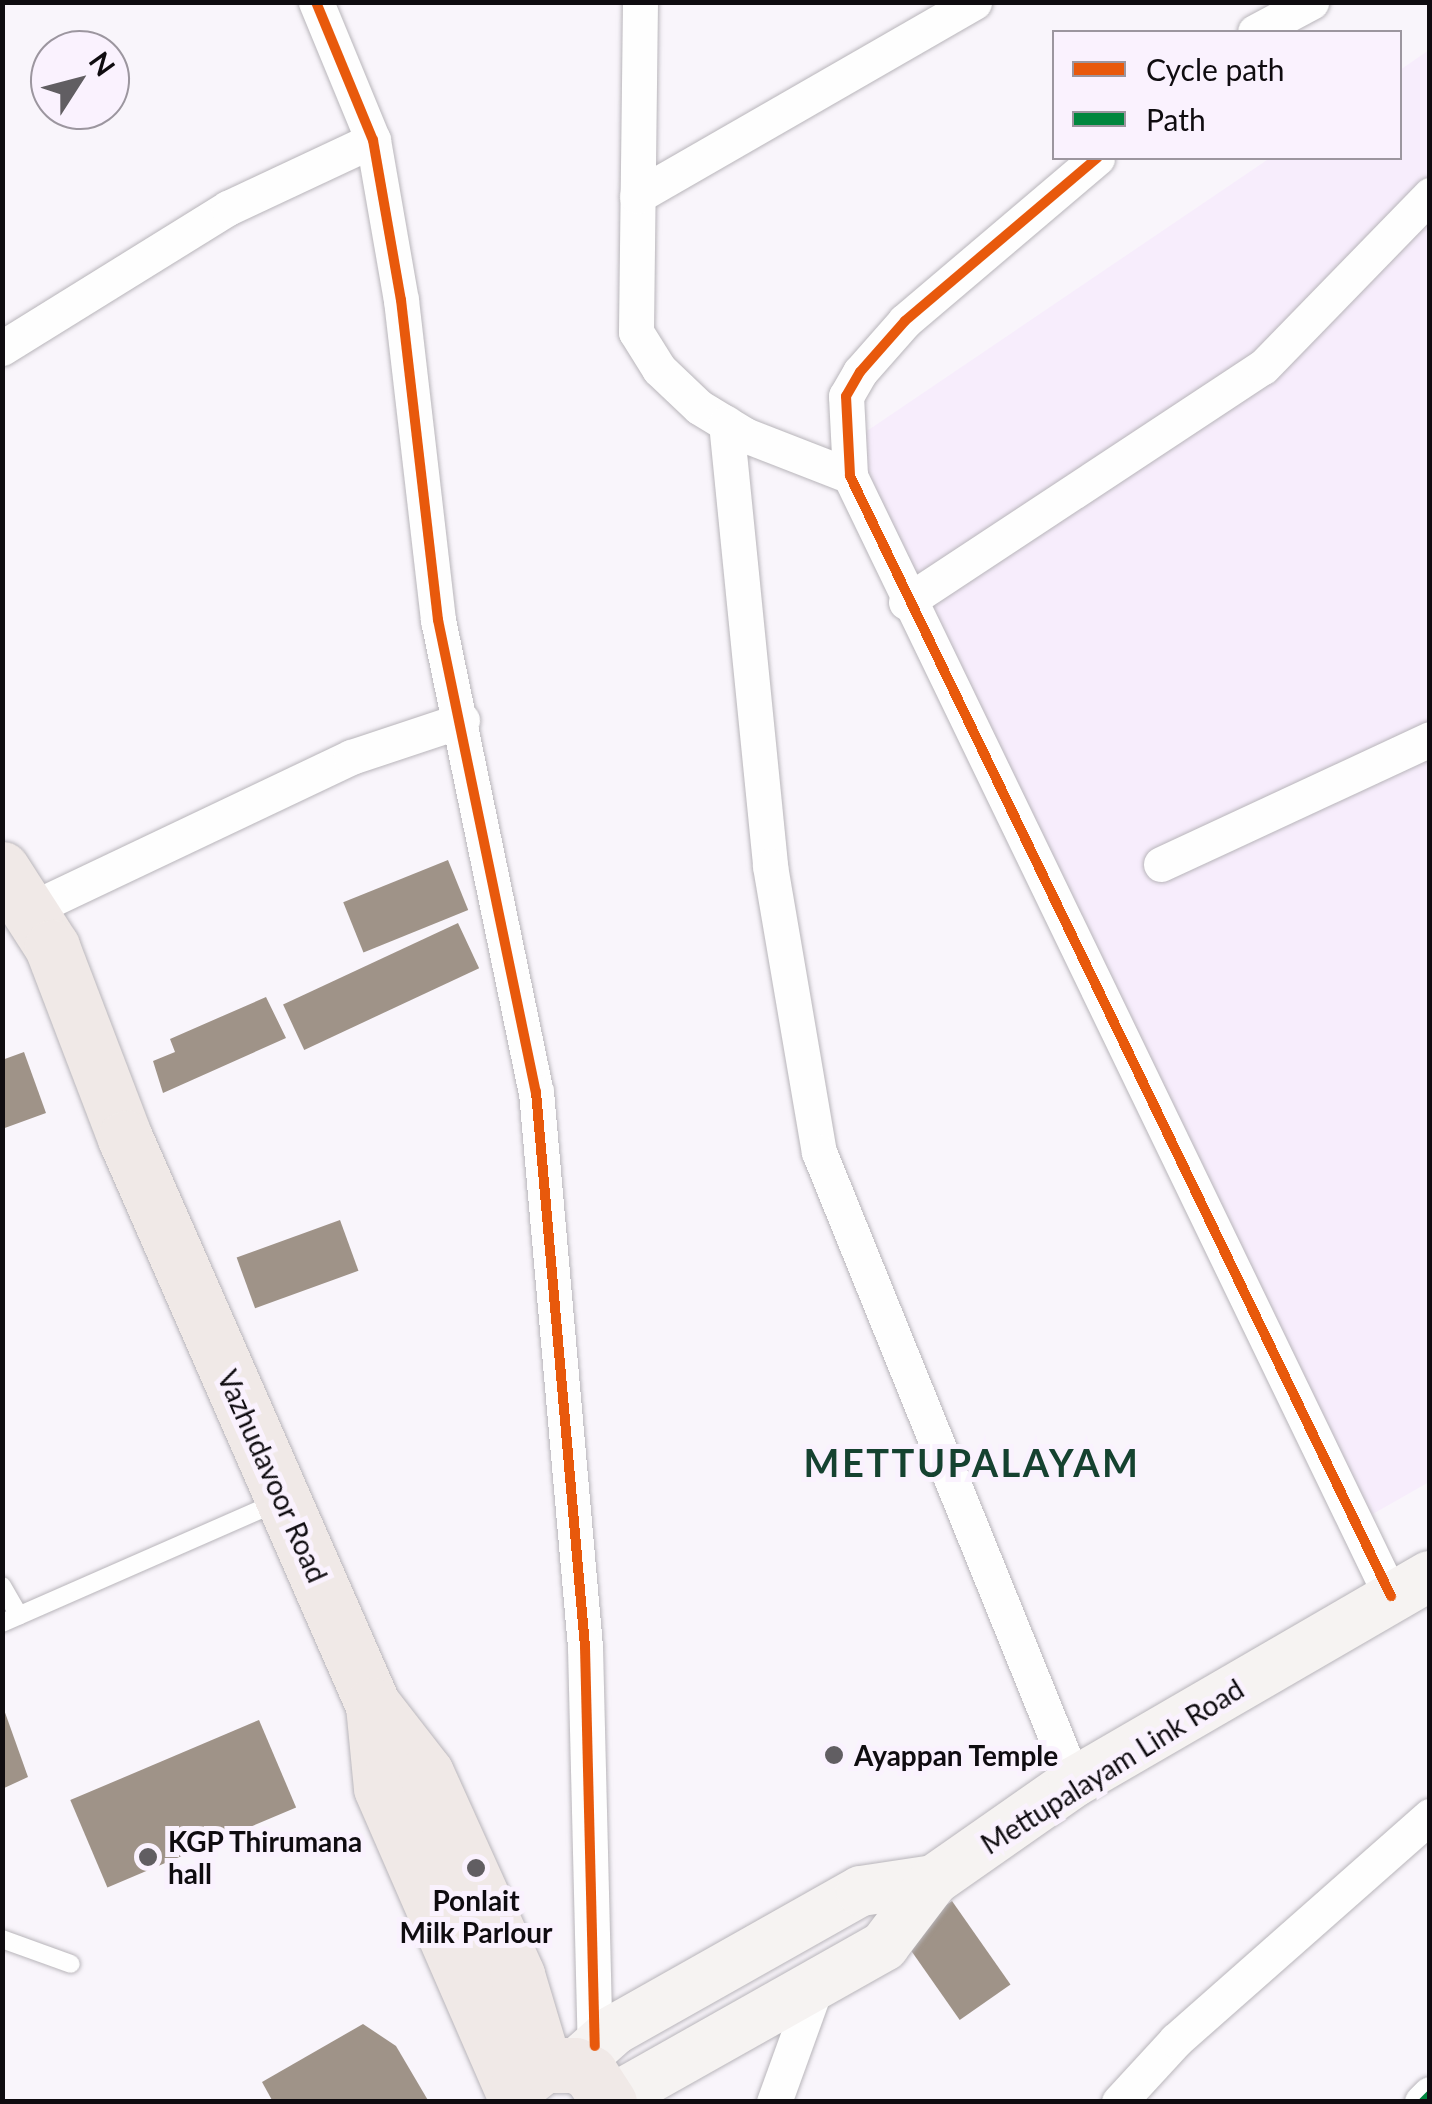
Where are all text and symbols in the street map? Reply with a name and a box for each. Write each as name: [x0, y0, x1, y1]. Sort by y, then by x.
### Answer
north arrow: [30, 30, 130, 130]
legend: [1052, 30, 1402, 160]
text: N: [83, 45, 123, 82]
text: Cycle path: [1146, 51, 1285, 87]
text: Path: [1146, 101, 1206, 137]
street label: Vazhudavoor Road: [211, 1364, 335, 1588]
district label: METTUPALAYAM: [804, 1440, 1140, 1486]
street label: Mettupalayam Link Road: [975, 1671, 1249, 1861]
place label: Ayappan Temple: [854, 1738, 1059, 1772]
marker: Ayappan Temple: [823, 1744, 845, 1766]
place label: KGP Thirumana hall: [168, 1824, 364, 1890]
marker: KGP Thirumana hall: [137, 1846, 159, 1868]
marker: Ponlait Milk Parlour: [465, 1857, 487, 1879]
place label: Ponlait Milk Parlour: [400, 1883, 552, 1949]

